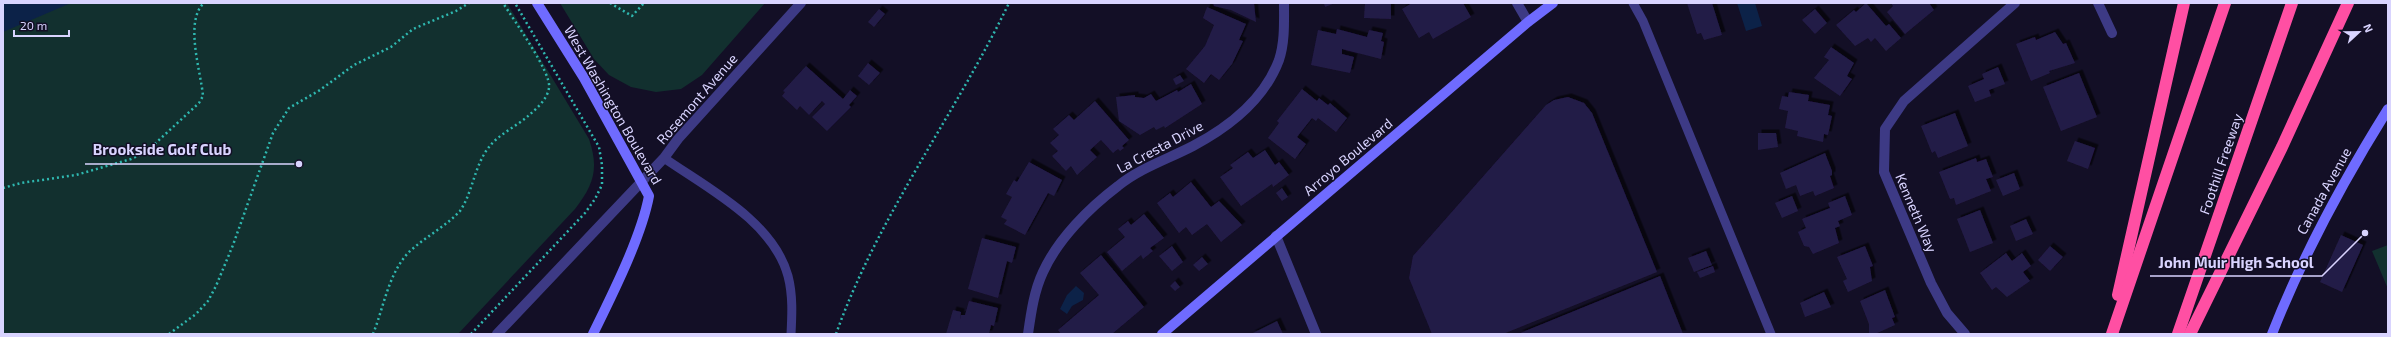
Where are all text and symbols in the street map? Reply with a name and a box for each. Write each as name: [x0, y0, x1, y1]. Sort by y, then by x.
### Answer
scale bar: [14, 12, 69, 38]
north arrow: [2339, 12, 2379, 52]
text: 20 m: [20, 18, 47, 32]
street label: West Washington Boulevard: [561, 22, 666, 187]
text: N: [2361, 22, 2376, 34]
street label: Rosemont Avenue: [653, 50, 741, 147]
street label: Foothill Freeway: [2195, 111, 2246, 217]
street label: Arroyo Boulevard: [1300, 114, 1396, 199]
street label: La Cresta Drive: [1114, 117, 1206, 176]
callout: Brookside Golf Club: [85, 137, 240, 164]
text: Brookside Golf Club: [93, 140, 231, 158]
street label: Canada Avenue: [2293, 144, 2354, 237]
street label: Kenneth Way: [1892, 171, 1941, 255]
callout: John Muir High School: [2150, 249, 2322, 276]
text: John Muir High School: [2158, 253, 2314, 271]

